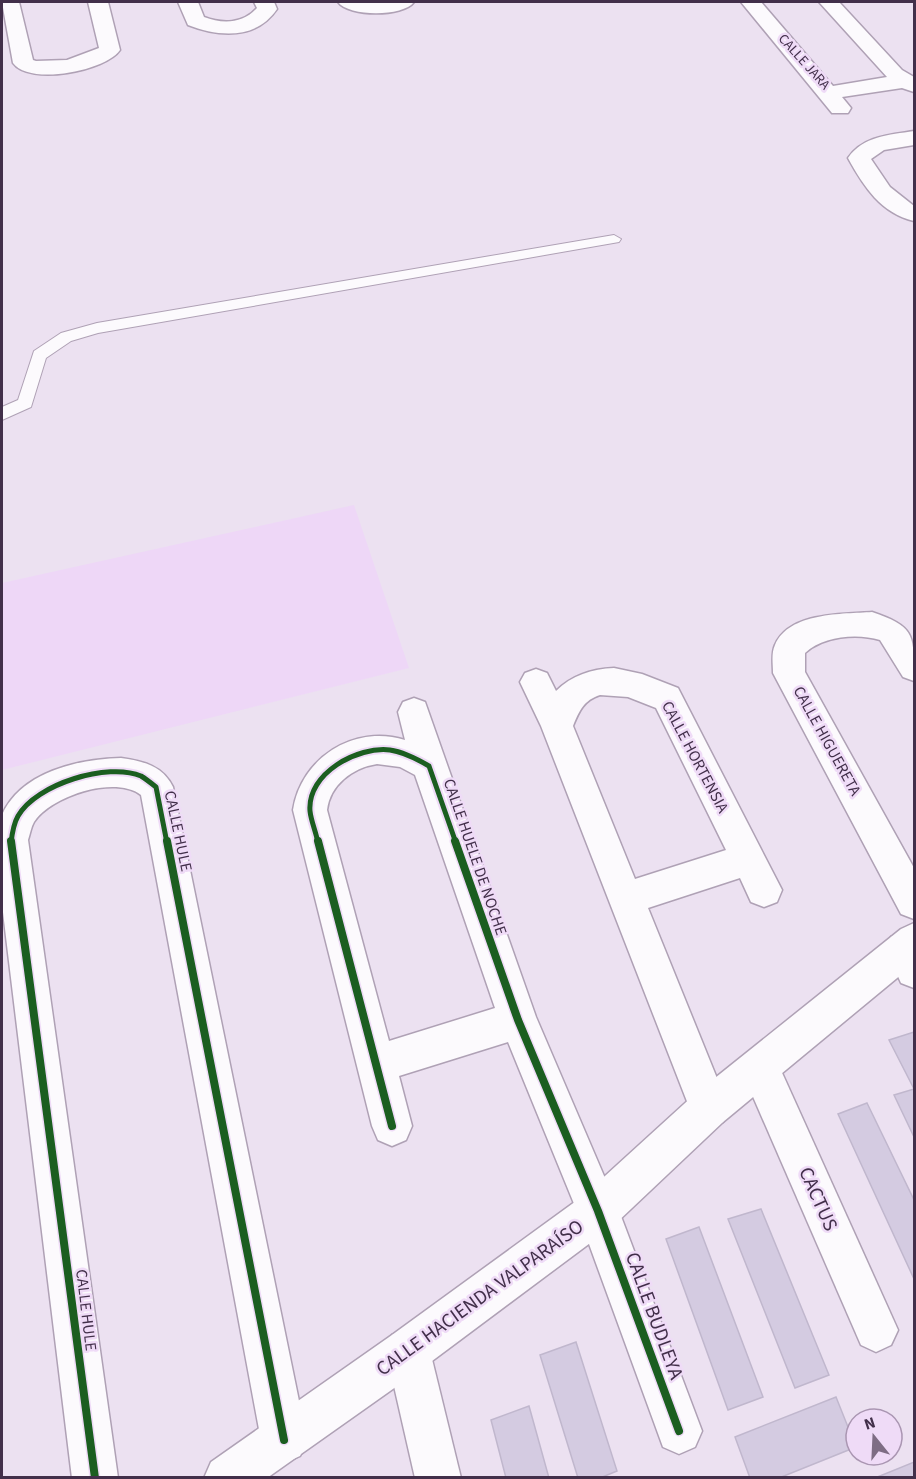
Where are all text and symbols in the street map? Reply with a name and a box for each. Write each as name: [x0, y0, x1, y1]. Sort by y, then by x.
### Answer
street label: CALLE JARA: [773, 30, 835, 95]
street label: CALLE HIGUERETA: [788, 682, 866, 800]
street label: CALLE HORTENSIA: [656, 697, 734, 817]
street label: CALLE HUELE DE NOCHE: [438, 776, 512, 938]
street label: CALLE HULE: [159, 789, 197, 873]
street label: CACTUS: [792, 1163, 844, 1235]
street label: CALLE HACIENDA VALPARAÍSO: [371, 1213, 589, 1383]
street label: CALLE BUDLEYA: [618, 1248, 690, 1384]
street label: CALLE HULE: [70, 1268, 102, 1352]
north arrow: [844, 1407, 904, 1467]
text: N: [861, 1412, 878, 1436]

